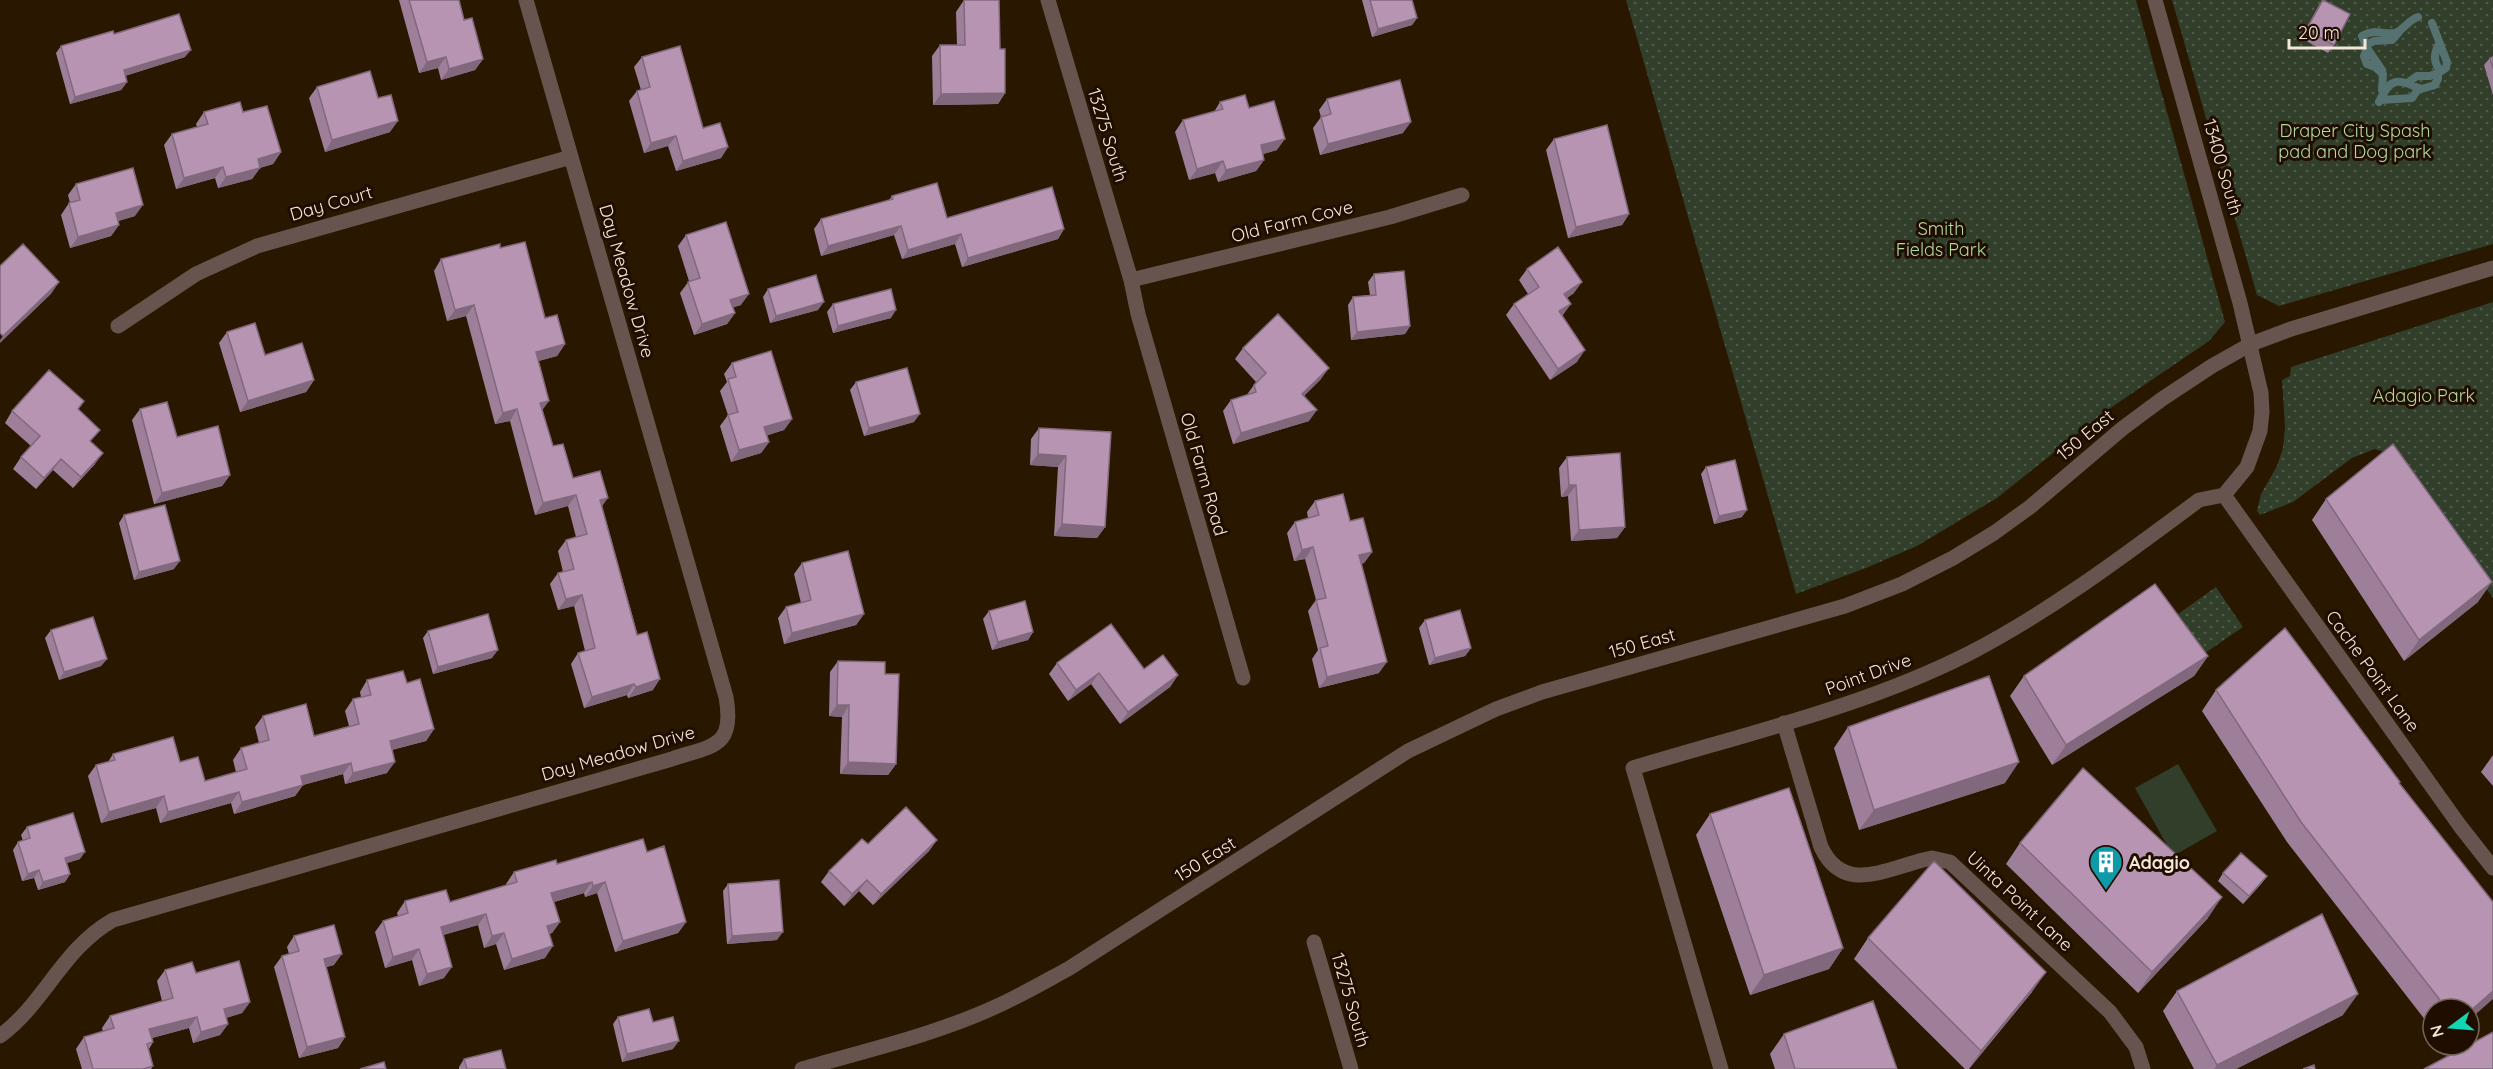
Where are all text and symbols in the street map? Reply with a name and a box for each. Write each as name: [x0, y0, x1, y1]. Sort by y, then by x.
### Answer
scale bar: [2289, 12, 2366, 50]
text: 20 m: [2298, 21, 2340, 44]
street label: 13275 South: [1083, 85, 1133, 185]
street label: 13400 South: [2198, 116, 2248, 218]
park label: Draper City Spash pad and Dog park: [2278, 119, 2432, 163]
street label: Day Court: [287, 180, 375, 226]
street label: Old Farm Cove: [1229, 195, 1355, 247]
street label: Day Meadow Drive: [594, 202, 660, 360]
park label: Smith Fields Park: [1896, 217, 1986, 261]
park label: Adagio Park: [2373, 384, 2475, 407]
street label: 150 East: [2052, 404, 2118, 466]
street label: Old Farm Road: [1175, 410, 1233, 538]
street label: Cache Point Lane: [2321, 606, 2425, 736]
street label: 150 East: [1606, 623, 1678, 663]
street label: Point Drive: [1822, 648, 1914, 700]
street label: Day Meadow Drive: [539, 720, 697, 786]
street label: 150 East: [1170, 831, 1240, 887]
building icon: Adagio: [2088, 844, 2124, 891]
street label: Uinta Point Lane: [1962, 846, 2078, 956]
place label: Adagio: [2129, 851, 2190, 874]
street label: 13275 South: [1327, 950, 1375, 1050]
north arrow: [2421, 997, 2481, 1057]
text: N: [2425, 1023, 2448, 1040]

